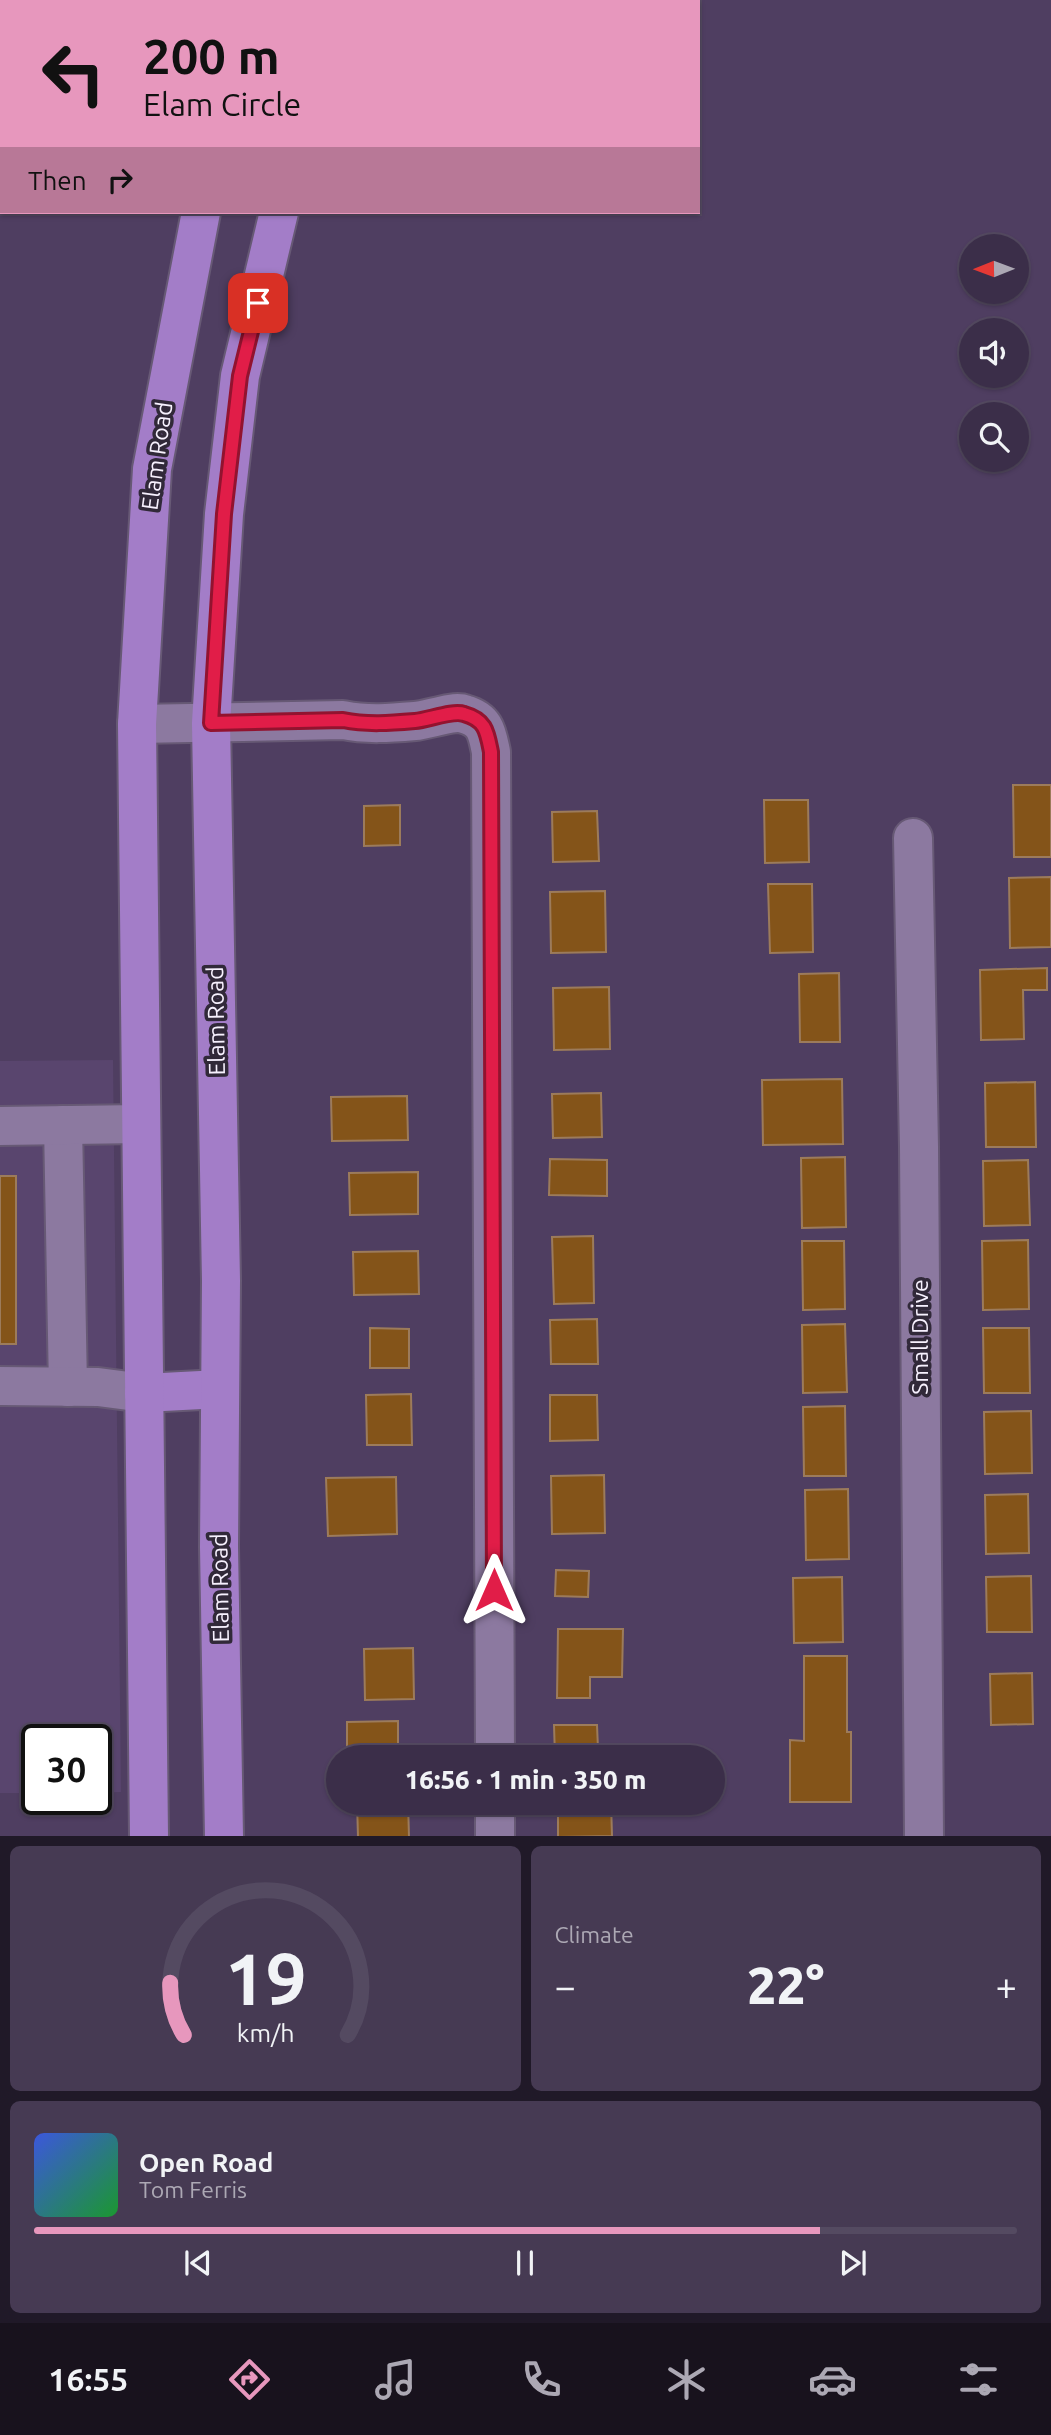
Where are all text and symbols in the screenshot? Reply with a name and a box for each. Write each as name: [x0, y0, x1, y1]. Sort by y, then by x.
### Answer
icon: left: [28, 28, 119, 119]
text: 200 m: [143, 28, 280, 83]
text: Elam Circle: [143, 86, 301, 122]
icon: right: [101, 161, 139, 199]
text: Then: [28, 166, 87, 195]
north arrow: [959, 234, 1029, 304]
map controls: [959, 234, 1029, 472]
pin: [228, 273, 288, 333]
icon: arrive: [239, 284, 277, 322]
button: sound: [959, 318, 1029, 388]
street label: Elam Road: [137, 400, 176, 512]
button: search: [959, 402, 1029, 472]
street label: Elam Road: [202, 966, 229, 1076]
street label: Small Drive: [907, 1279, 932, 1395]
street label: Elam Road: [206, 1533, 233, 1643]
position arrow: [457, 1553, 531, 1627]
speed limit sign: 30: [21, 1724, 112, 1815]
text: 16:56 · 1 min · 350 m: [405, 1765, 646, 1794]
text: Climate: [555, 1922, 634, 1947]
text: 19: [224, 1937, 306, 2019]
text: 22°: [747, 1956, 825, 2014]
text: −: [555, 1965, 576, 2007]
text: +: [996, 1965, 1017, 2007]
text: km/h: [236, 2018, 294, 2046]
text: Open Road: [139, 2148, 273, 2177]
text: Tom Ferris: [139, 2177, 247, 2202]
icon: previous: [179, 2244, 217, 2282]
icon: pause: [506, 2244, 544, 2282]
icon: next: [834, 2244, 872, 2282]
icon: directions: [225, 2355, 274, 2404]
icon: music: [371, 2355, 420, 2404]
icon: phone: [517, 2355, 566, 2404]
icon: climate: [662, 2355, 711, 2404]
icon: car: [808, 2355, 857, 2404]
icon: filters: [954, 2355, 1003, 2404]
text: 16:55: [48, 2361, 128, 2397]

